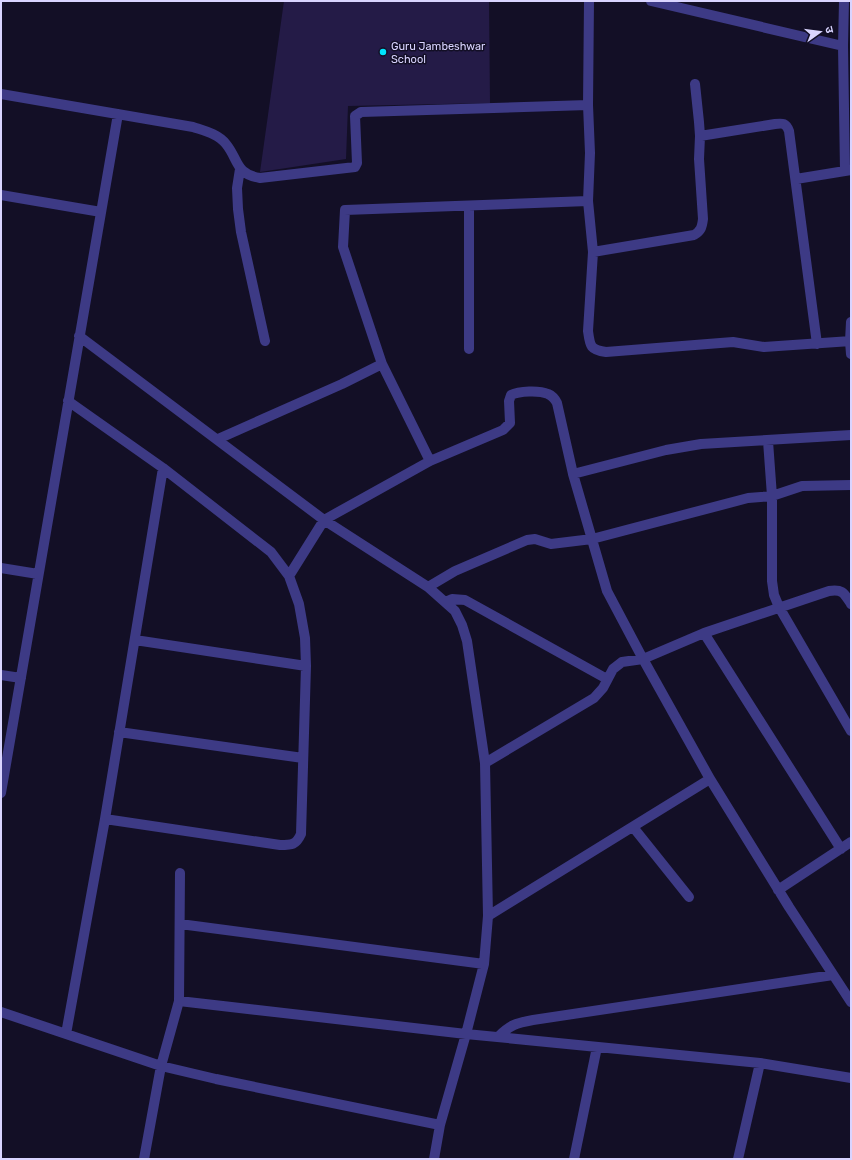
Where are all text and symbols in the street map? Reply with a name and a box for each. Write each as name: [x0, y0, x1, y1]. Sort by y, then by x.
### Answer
north arrow: [800, 12, 840, 52]
text: उ: [822, 25, 836, 35]
place label: Guru Jambeshwar School: [391, 40, 486, 66]
marker: Guru Jambeshwar School: [378, 47, 388, 57]

